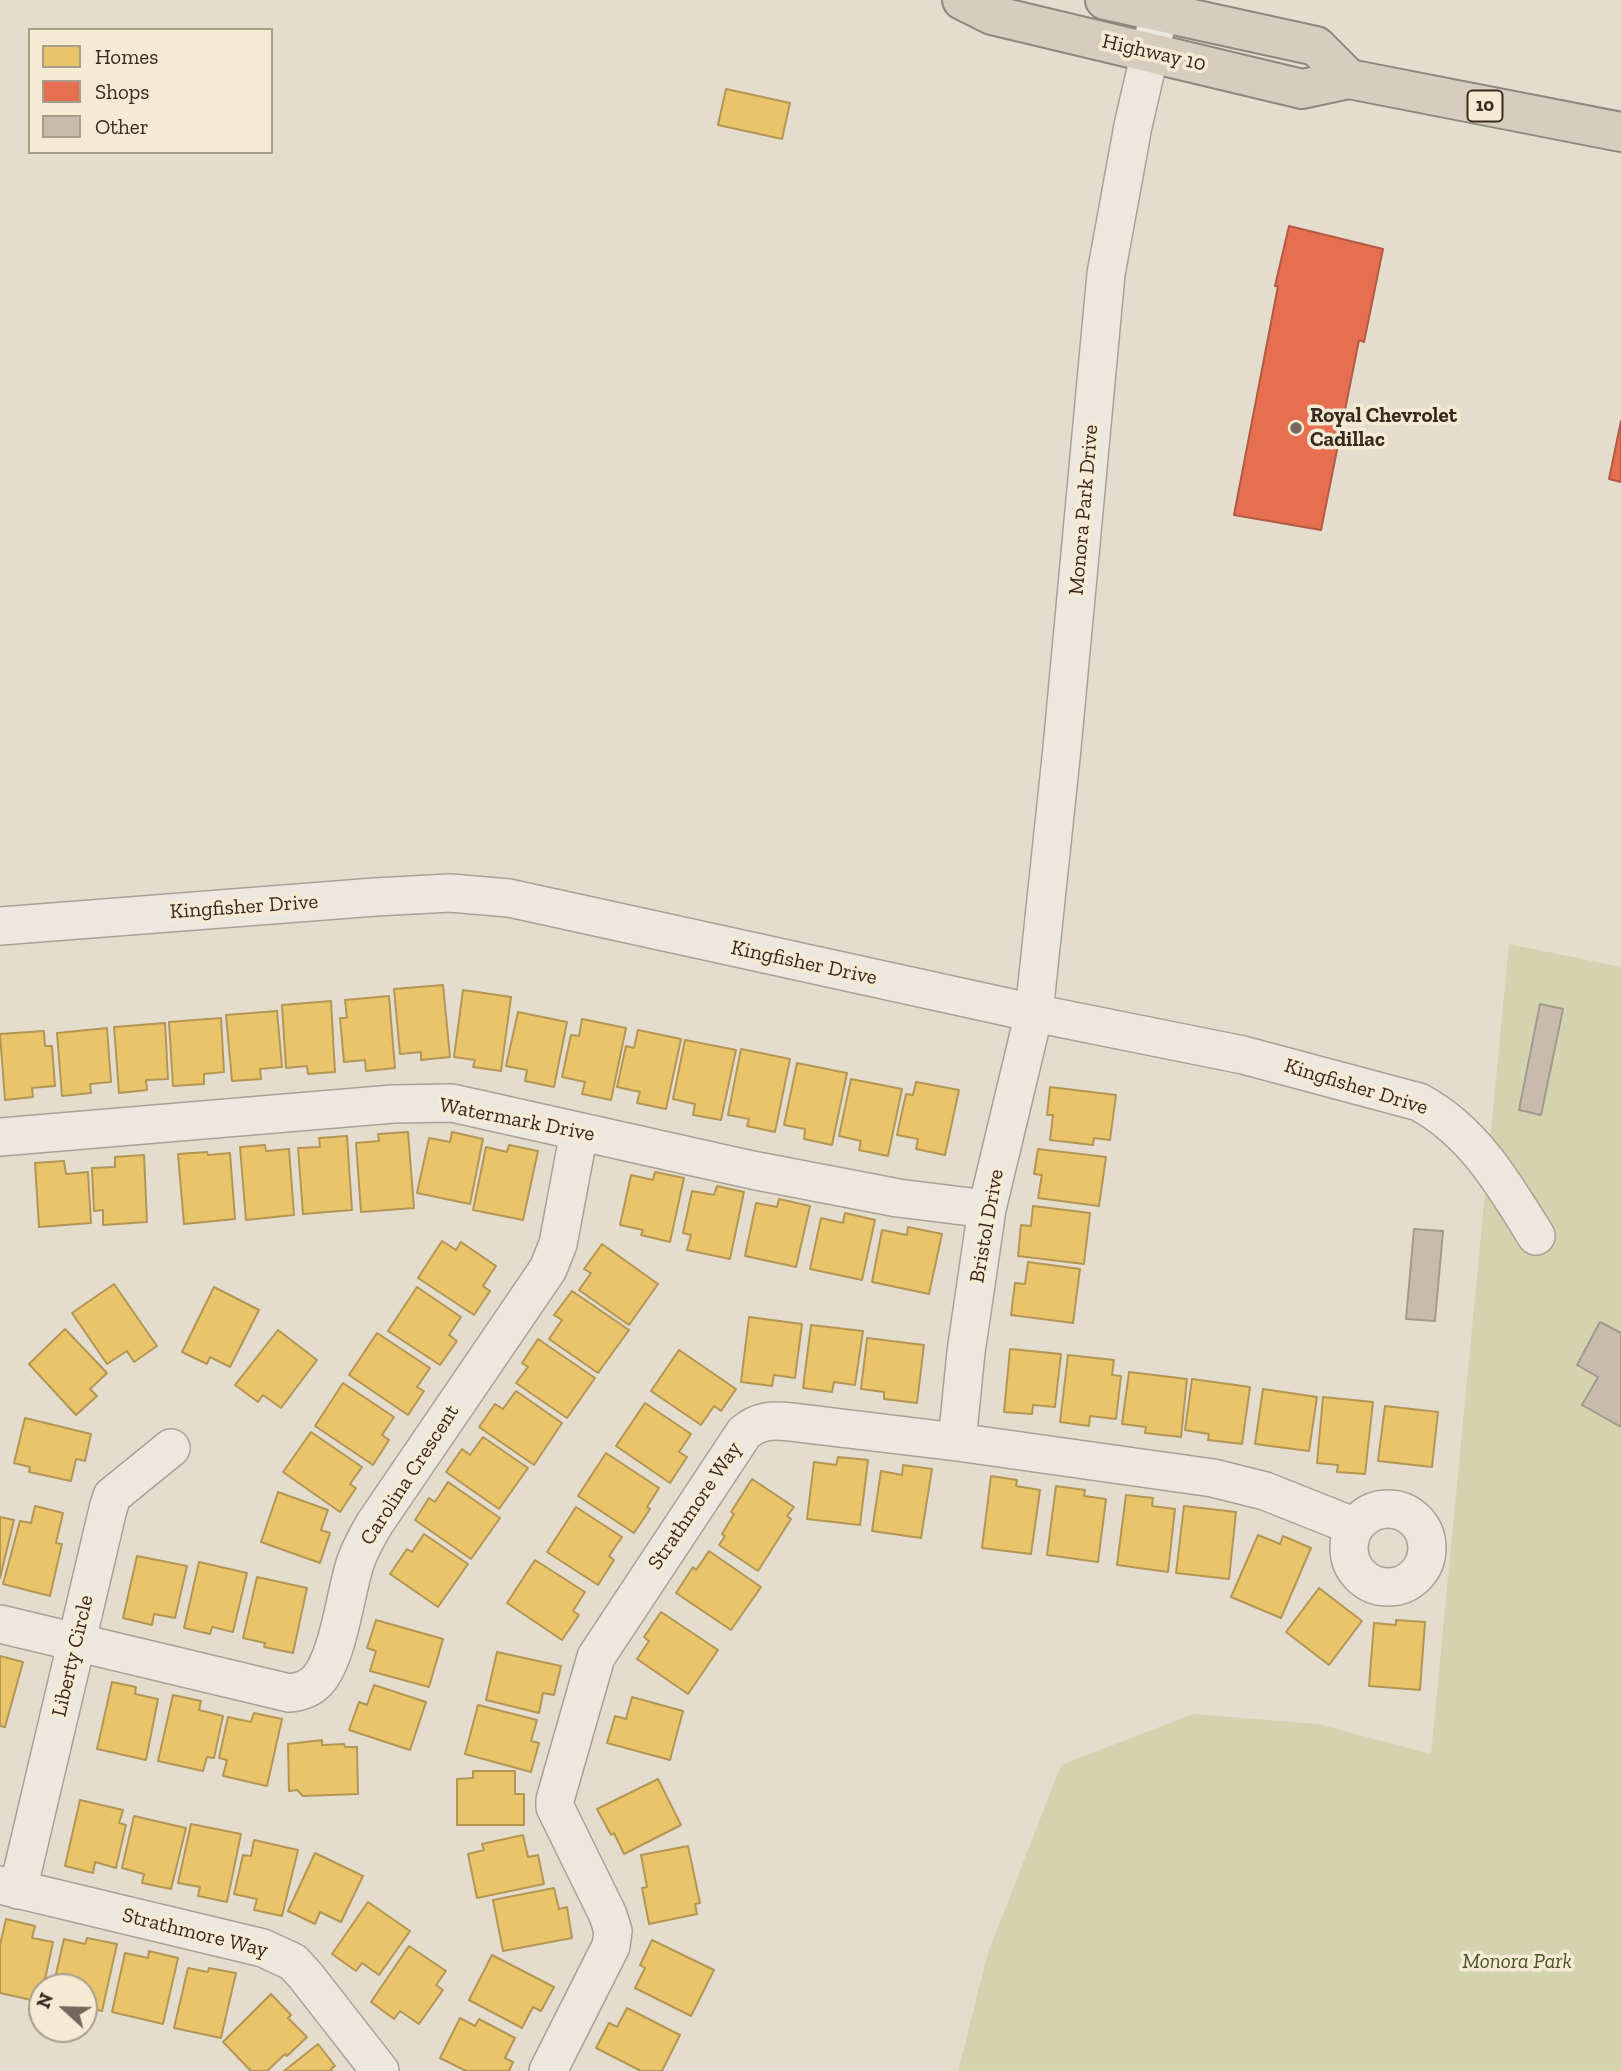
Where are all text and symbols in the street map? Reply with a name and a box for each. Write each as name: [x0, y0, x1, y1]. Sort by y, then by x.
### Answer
legend: [28, 28, 273, 154]
street label: Highway 10: [1099, 29, 1209, 77]
text: Homes: [95, 44, 158, 69]
text: Shops: [95, 79, 149, 104]
road number: 10: [1468, 90, 1502, 122]
text: Other: [95, 114, 149, 139]
place label: Royal Chevrolet Cadillac: [1310, 403, 1457, 453]
marker: Royal Chevrolet Cadillac: [1288, 420, 1304, 436]
street label: Monora Park Drive: [1064, 424, 1104, 596]
street label: Kingfisher Drive: [169, 889, 319, 925]
street label: Kingfisher Drive: [729, 935, 879, 991]
street label: Kingfisher Drive: [1281, 1053, 1431, 1121]
street label: Watermark Drive: [437, 1093, 597, 1147]
street label: Bristol Drive: [965, 1167, 1009, 1285]
street label: Carolina Crescent: [355, 1400, 465, 1550]
street label: Strathmore Way: [643, 1437, 747, 1575]
street label: Liberty Circle: [47, 1593, 99, 1719]
street label: Strathmore Way: [120, 1903, 270, 1963]
park label: Monora Park: [1462, 1949, 1572, 1975]
north arrow: [28, 1973, 98, 2043]
text: N: [32, 1990, 58, 2012]

